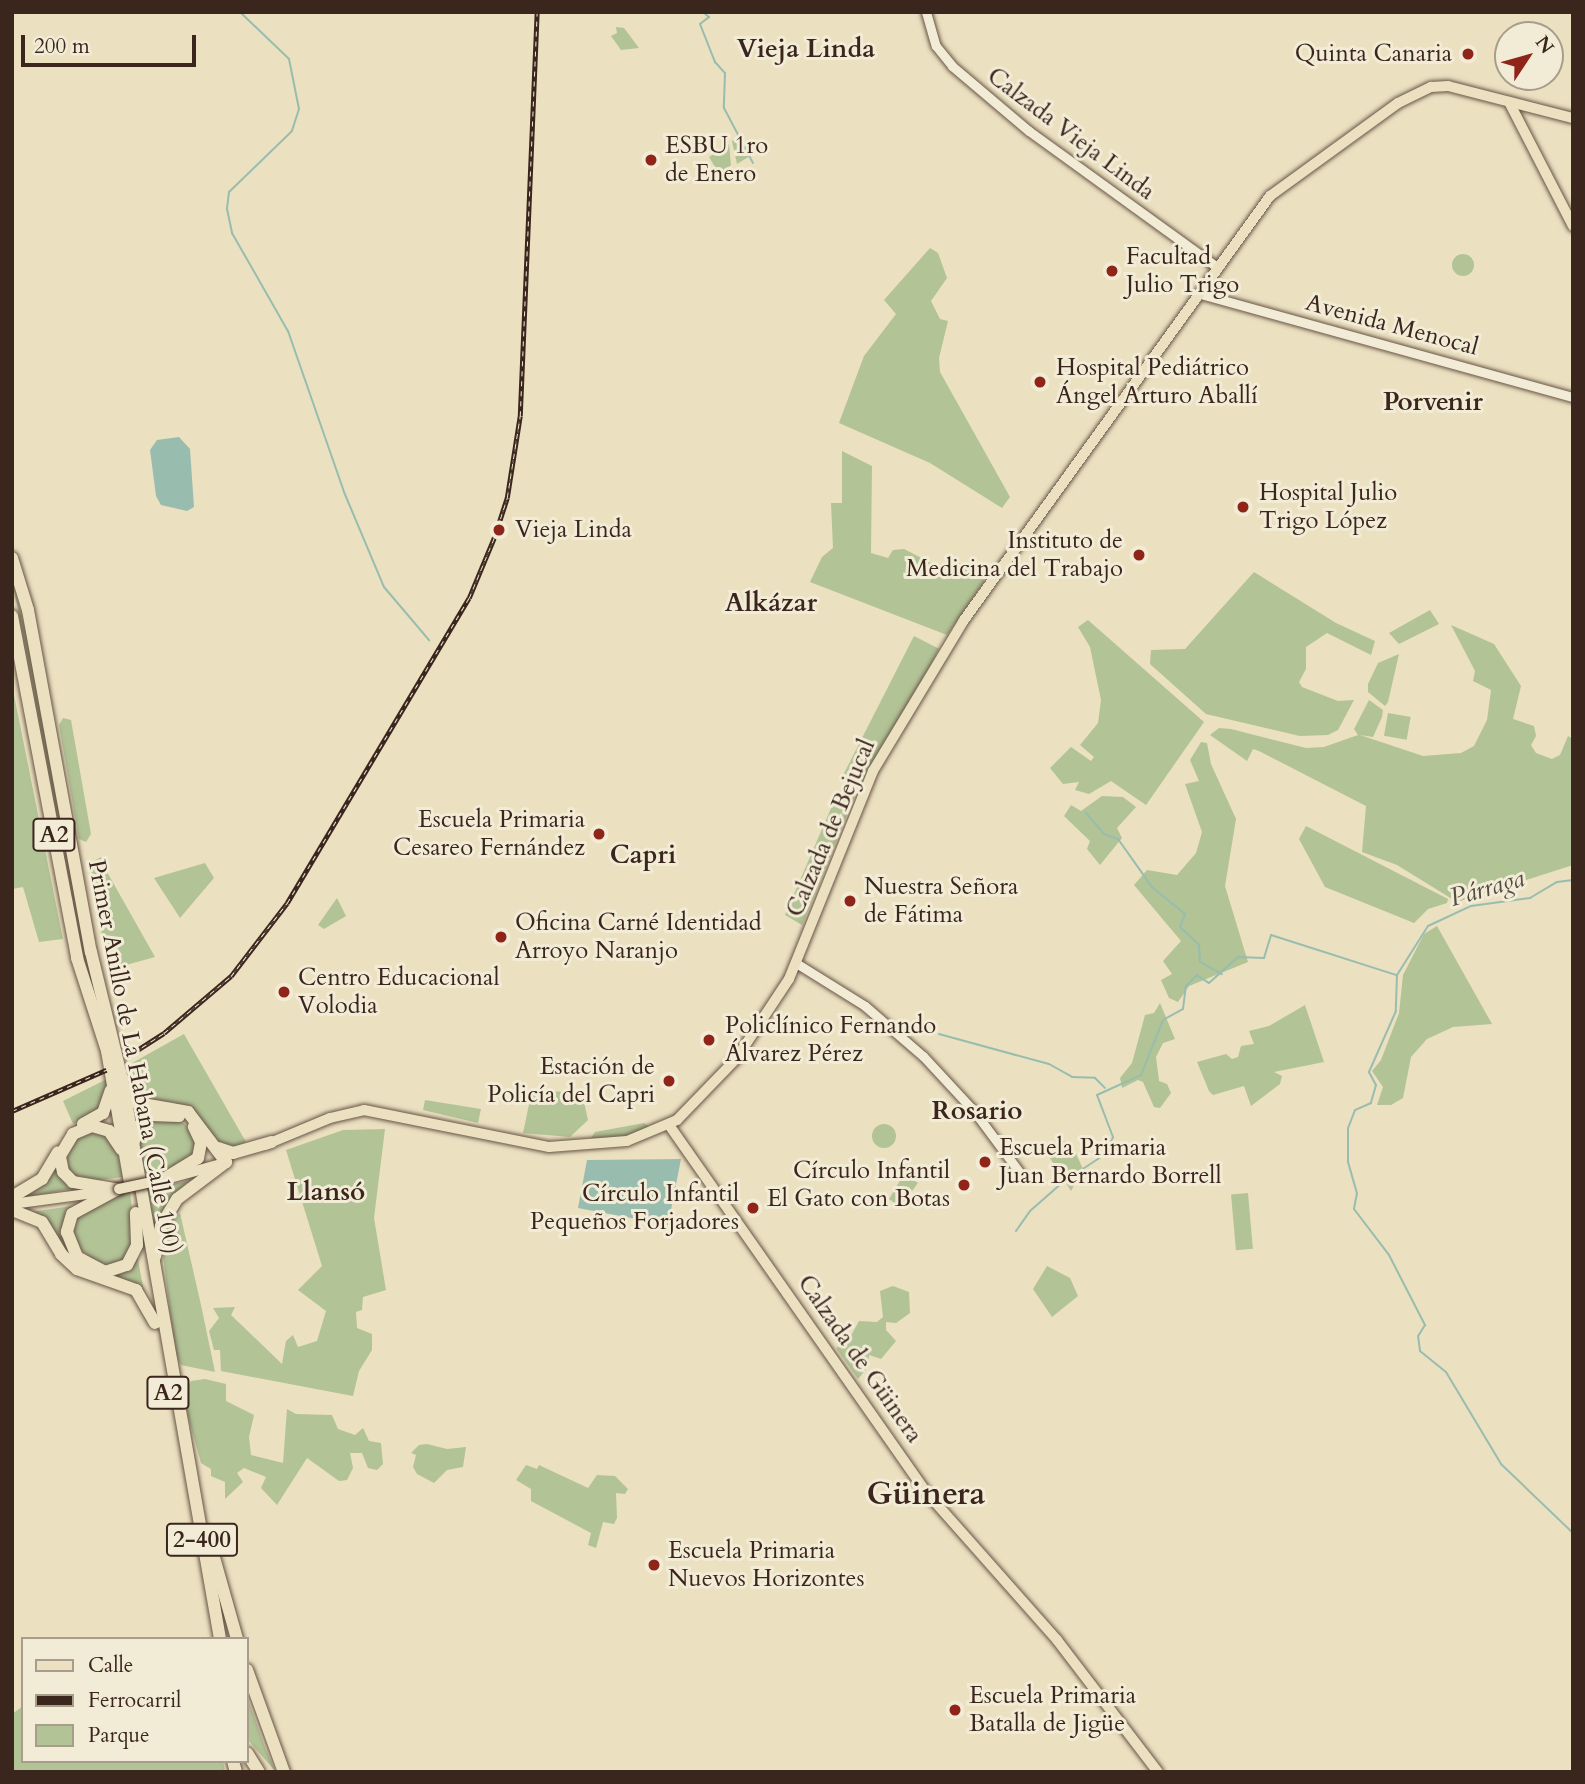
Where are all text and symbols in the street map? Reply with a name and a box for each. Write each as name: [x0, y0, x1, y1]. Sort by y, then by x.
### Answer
scale bar: [24, 21, 200, 65]
north arrow: [1494, 21, 1564, 91]
text: N: [1529, 31, 1560, 59]
text: 200 m: [34, 32, 90, 61]
district label: Vieja Linda: [737, 33, 875, 65]
place label: Quinta Canaria: [1295, 40, 1452, 68]
marker: Quinta Canaria: [1458, 44, 1478, 64]
street label: Calzada Vieja Linda: [982, 62, 1160, 206]
place label: ESBU 1ro de Enero: [665, 132, 768, 188]
marker: ESBU 1ro de Enero: [643, 152, 659, 168]
place label: Facultad Julio Trigo: [1126, 243, 1239, 299]
marker: Facultad Julio Trigo: [1104, 263, 1120, 279]
street label: Avenida Menocal: [1302, 288, 1482, 362]
place label: Hospital Pediátrico Ángel Arturo Aballí: [1056, 354, 1258, 410]
marker: Hospital Pediátrico Ángel Arturo Aballí: [1030, 372, 1050, 392]
district label: Porvenir: [1383, 386, 1483, 418]
place label: Hospital Julio Trigo López: [1259, 479, 1397, 535]
marker: Hospital Julio Trigo López: [1233, 497, 1253, 517]
place label: Vieja Linda: [515, 516, 632, 544]
marker: Vieja Linda: [489, 520, 509, 540]
place label: Instituto de Medicina del Trabajo: [906, 527, 1123, 583]
marker: Instituto de Medicina del Trabajo: [1129, 545, 1149, 565]
district label: Alkázar: [725, 587, 817, 619]
street label: Calzada de Bejucal: [781, 735, 881, 921]
place label: Escuela Primaria Cesareo Fernández: [393, 806, 585, 862]
road number: A2: [31, 816, 77, 855]
marker: Escuela Primaria Cesareo Fernández: [591, 826, 607, 842]
district label: Capri: [610, 839, 676, 871]
street label: Primer Anillo de La Habana (Calle 100): [82, 857, 186, 1257]
water label: Párraga: [1446, 862, 1528, 914]
place label: Nuestra Señora de Fátima: [864, 873, 1018, 929]
marker: Nuestra Señora de Fátima: [842, 893, 858, 909]
place label: Oficina Carné Identidad Arroyo Naranjo: [515, 909, 762, 965]
marker: Oficina Carné Identidad Arroyo Naranjo: [493, 929, 509, 945]
place label: Centro Educacional Volodia: [298, 964, 500, 1020]
marker: Centro Educacional Volodia: [276, 984, 292, 1000]
place label: Policlínico Fernando Álvarez Pérez: [725, 1012, 936, 1068]
marker: Policlínico Fernando Álvarez Pérez: [699, 1030, 719, 1050]
place label: Estación de Policía del Capri: [487, 1053, 655, 1109]
marker: Estación de Policía del Capri: [661, 1073, 677, 1089]
district label: Rosario: [932, 1095, 1022, 1127]
place label: Escuela Primaria Juan Bernardo Borrell: [999, 1134, 1222, 1190]
marker: Escuela Primaria Juan Bernardo Borrell: [977, 1154, 993, 1170]
place label: Círculo Infantil El Gato con Botas: [767, 1157, 950, 1213]
district label: Llansó: [287, 1176, 365, 1208]
marker: Círculo Infantil El Gato con Botas: [956, 1177, 972, 1193]
place label: Círculo Infantil Pequeños Forjadores: [530, 1180, 739, 1236]
marker: Círculo Infantil Pequeños Forjadores: [745, 1200, 761, 1216]
street label: Calzada de Güinera: [791, 1270, 929, 1448]
road number: A2: [145, 1374, 191, 1412]
district label: Güinera: [867, 1475, 985, 1513]
road number: 2-400: [165, 1520, 239, 1560]
place label: Escuela Primaria Nuevos Horizontes: [668, 1537, 865, 1593]
marker: Escuela Primaria Nuevos Horizontes: [646, 1557, 662, 1573]
legend: [21, 1637, 248, 1763]
text: Calle: [88, 1651, 133, 1680]
place label: Escuela Primaria Batalla de Jigüe: [969, 1682, 1136, 1738]
text: Ferrocarril: [88, 1686, 181, 1715]
marker: Escuela Primaria Batalla de Jigüe: [947, 1702, 963, 1718]
text: Parque: [88, 1721, 149, 1750]

